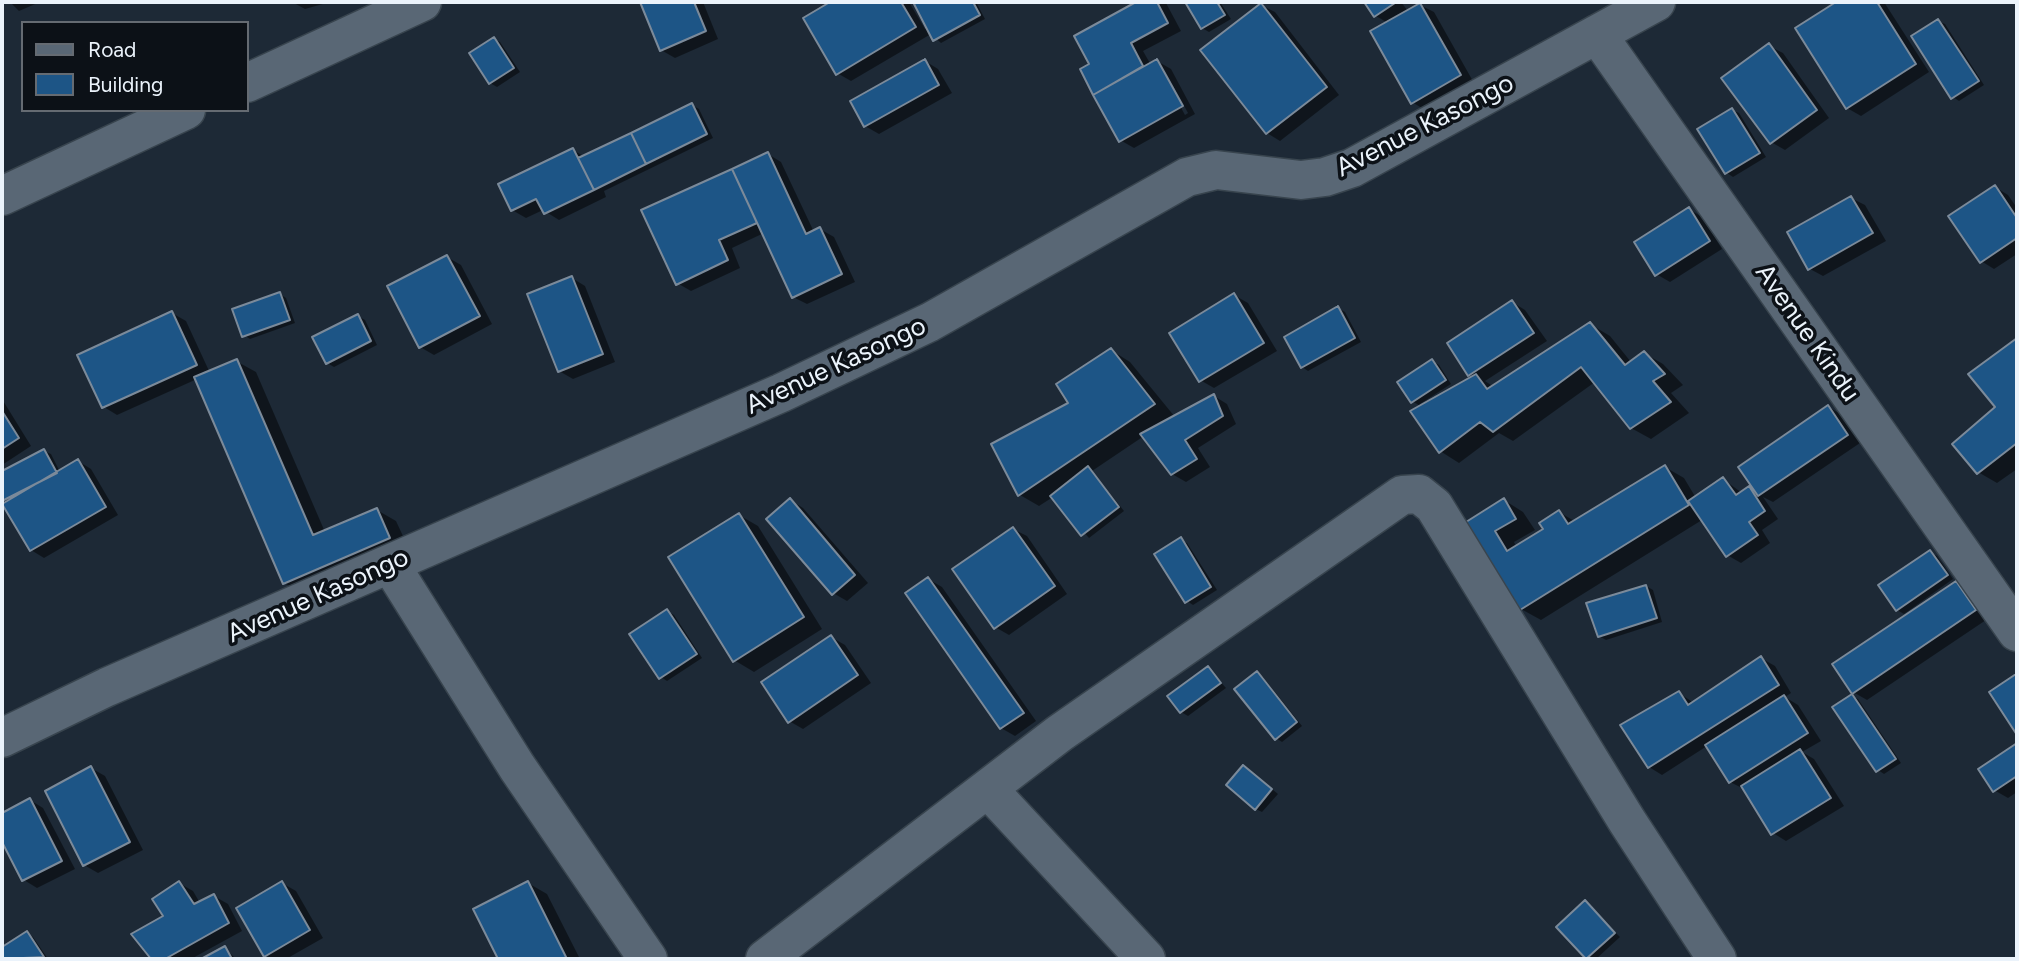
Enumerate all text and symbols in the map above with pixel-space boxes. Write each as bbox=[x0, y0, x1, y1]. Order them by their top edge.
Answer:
legend bbox=[21, 21, 248, 112]
text: Road bbox=[88, 37, 136, 62]
street label: Avenue Kasongo bbox=[1331, 68, 1519, 184]
text: Building bbox=[88, 72, 163, 97]
street label: Avenue Kindu bbox=[1748, 258, 1866, 408]
street label: Avenue Kasongo bbox=[741, 311, 931, 421]
street label: Avenue Kasongo bbox=[222, 542, 414, 650]

